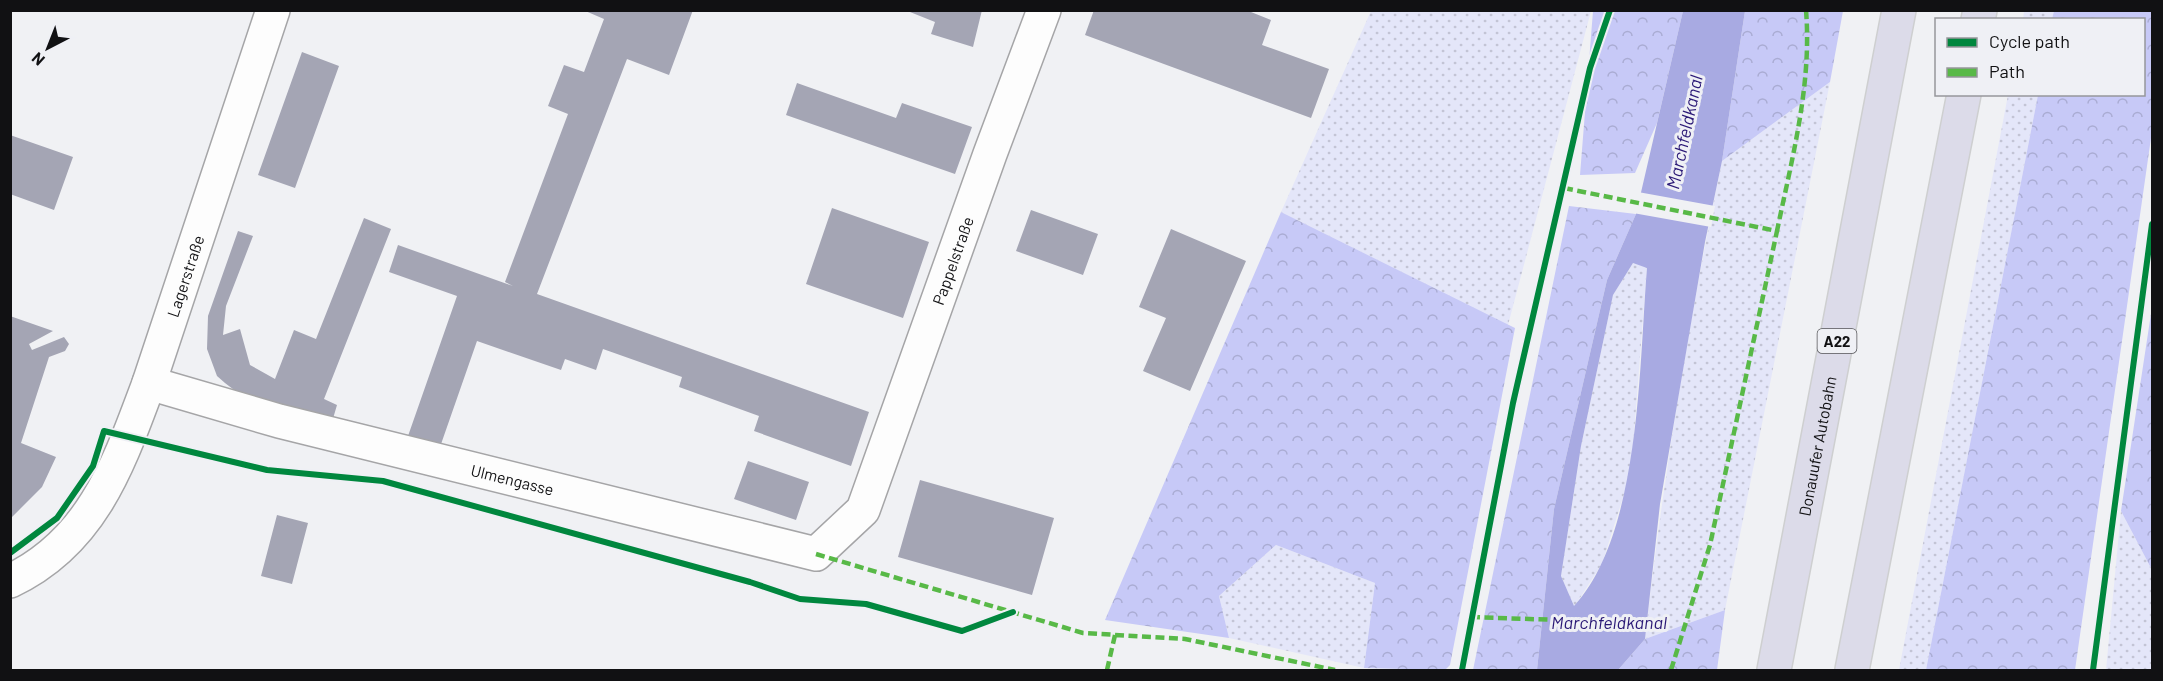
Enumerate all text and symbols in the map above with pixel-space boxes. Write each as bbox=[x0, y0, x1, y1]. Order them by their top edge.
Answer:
north arrow bbox=[18, 18, 78, 78]
legend bbox=[1935, 18, 2145, 96]
text: Cycle path bbox=[1989, 30, 2070, 52]
text: N bbox=[27, 49, 48, 70]
text: Path bbox=[1989, 60, 2025, 82]
water label: Marchfeldkanal bbox=[1661, 73, 1707, 191]
street label: Pappelstraße bbox=[928, 214, 976, 307]
street label: Lagerstraße bbox=[162, 233, 207, 319]
road number: A22 bbox=[1818, 329, 1856, 353]
street label: Donauufer Autobahn bbox=[1794, 374, 1839, 517]
street label: Ulmengasse bbox=[469, 459, 556, 498]
water label: Marchfeldkanal bbox=[1551, 611, 1667, 633]

